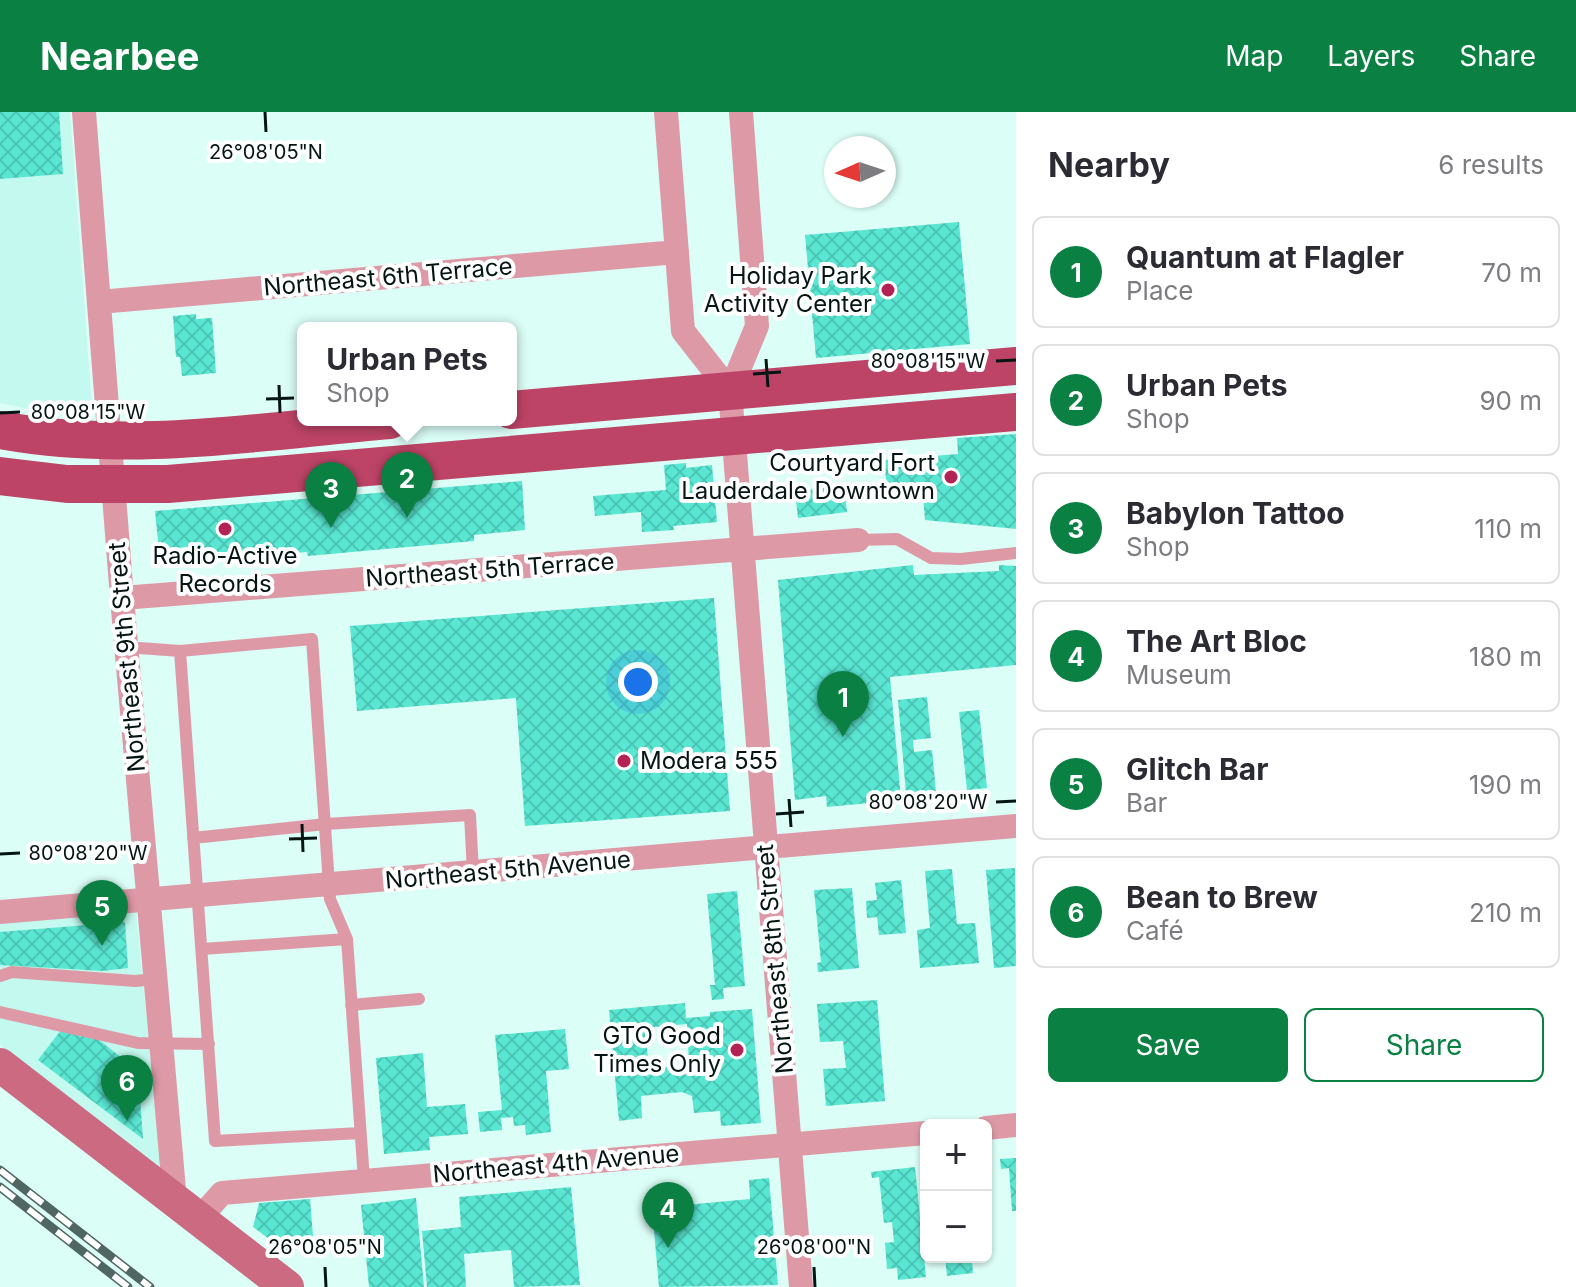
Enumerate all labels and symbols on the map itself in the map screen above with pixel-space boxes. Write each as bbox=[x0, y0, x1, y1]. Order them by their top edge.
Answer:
north arrow bbox=[824, 136, 896, 208]
text: 26°08'05"N bbox=[209, 140, 323, 164]
street label: Northeast 6th Terrace bbox=[262, 251, 514, 302]
place label: Holiday Park Activity Center bbox=[704, 261, 872, 318]
marker: Holiday Park Activity Center bbox=[879, 281, 897, 299]
text: 80°08'15"W bbox=[871, 349, 985, 373]
text: 80°08'15"W bbox=[31, 400, 145, 424]
place label: Courtyard Fort Lauderdale Downtown bbox=[681, 448, 935, 505]
pin: 2 bbox=[381, 452, 433, 518]
pin: 3 bbox=[305, 462, 357, 528]
marker: Courtyard Fort Lauderdale Downtown bbox=[942, 468, 960, 486]
marker: Radio-Active Records bbox=[216, 520, 234, 538]
street label: Northeast 9th Street bbox=[102, 541, 151, 773]
place label: Radio-Active Records bbox=[153, 541, 297, 598]
street label: Northeast 5th Terrace bbox=[364, 546, 615, 593]
your location bbox=[618, 662, 658, 702]
pin: 1 bbox=[817, 671, 869, 737]
place label: Modera 555 bbox=[640, 746, 778, 775]
marker: Modera 555 bbox=[615, 752, 633, 770]
text: 80°08'20"W bbox=[869, 790, 988, 814]
text: 80°08'20"W bbox=[29, 841, 148, 865]
street label: Northeast 8th Street bbox=[750, 843, 799, 1075]
street label: Northeast 5th Avenue bbox=[384, 844, 632, 895]
pin: 5 bbox=[76, 880, 128, 946]
place label: GTO Good Times Only bbox=[593, 1021, 721, 1078]
marker: GTO Good Times Only bbox=[728, 1041, 746, 1059]
pin: 6 bbox=[101, 1055, 153, 1121]
street label: Northeast 4th Avenue bbox=[431, 1138, 680, 1189]
pin: 4 bbox=[642, 1182, 694, 1248]
text: 26°08'05"N bbox=[268, 1235, 382, 1259]
text: 26°08'00"N bbox=[757, 1235, 871, 1259]

